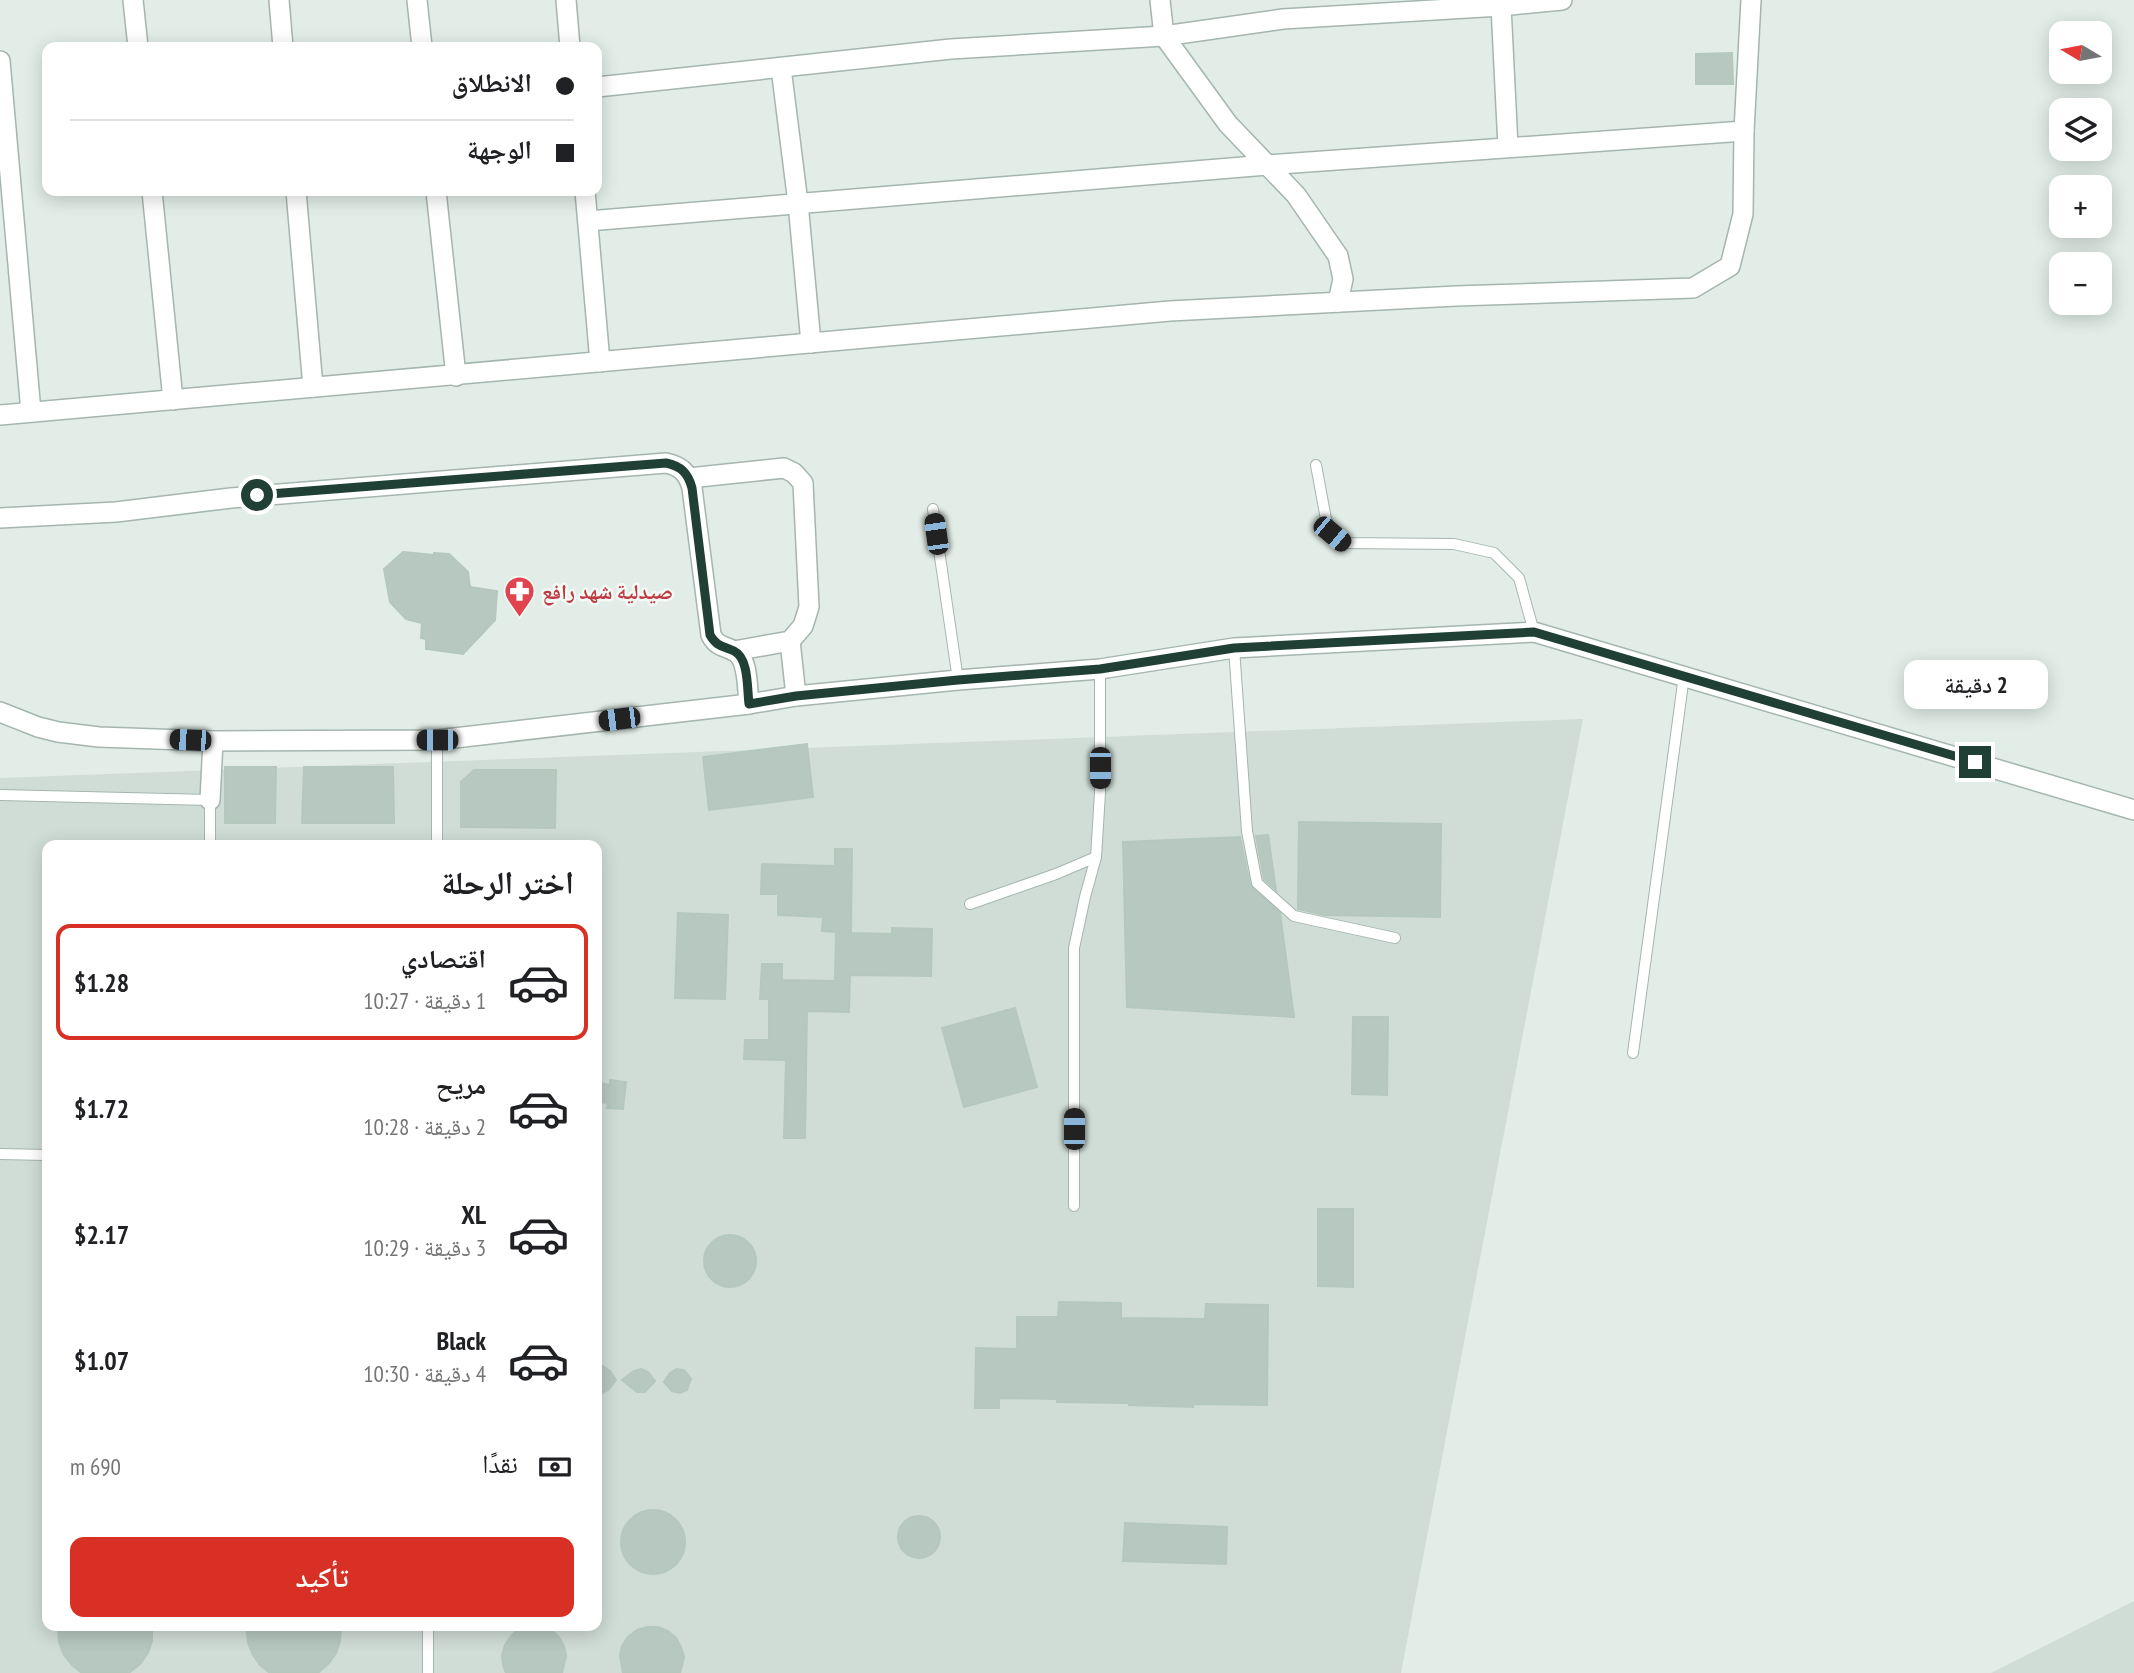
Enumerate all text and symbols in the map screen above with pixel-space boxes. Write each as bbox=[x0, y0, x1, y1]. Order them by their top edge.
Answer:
north arrow bbox=[2049, 21, 2112, 84]
map controls bbox=[2049, 21, 2112, 315]
text: الانطلاق bbox=[452, 66, 532, 99]
button: layers bbox=[2049, 98, 2112, 161]
text: الوجهة bbox=[467, 133, 532, 166]
button: + bbox=[2049, 175, 2112, 238]
button: − bbox=[2049, 252, 2112, 315]
route start bbox=[241, 479, 273, 511]
car bbox=[923, 512, 950, 556]
car bbox=[1310, 512, 1355, 556]
pharmacy icon: صيدلية شهد رافع bbox=[502, 575, 536, 619]
place label: صيدلية شهد رافع bbox=[542, 578, 673, 606]
callout: 2 دقيقة bbox=[1903, 660, 2047, 710]
text: 2 دقيقة bbox=[1944, 670, 2008, 699]
car bbox=[597, 706, 642, 732]
car bbox=[169, 729, 212, 751]
car bbox=[417, 730, 459, 751]
route end bbox=[1959, 746, 1991, 778]
car bbox=[1090, 747, 1111, 789]
text: اختر الرحلة bbox=[441, 861, 574, 903]
text: اقتصادي bbox=[401, 942, 486, 975]
icon: car bbox=[507, 951, 570, 1014]
text: $1.28 bbox=[74, 966, 129, 999]
text: 1 دقيقة · 10:27 bbox=[363, 986, 486, 1015]
text: مريح bbox=[436, 1068, 486, 1101]
icon: car bbox=[507, 1077, 570, 1140]
text: $1.72 bbox=[74, 1092, 129, 1125]
car bbox=[1064, 1108, 1085, 1150]
text: 2 دقيقة · 10:28 bbox=[363, 1112, 486, 1141]
text: XL bbox=[461, 1198, 486, 1231]
icon: car bbox=[507, 1203, 570, 1266]
text: $2.17 bbox=[74, 1218, 129, 1251]
text: 3 دقيقة · 10:29 bbox=[363, 1233, 486, 1262]
text: Black bbox=[436, 1324, 486, 1357]
icon: car bbox=[507, 1329, 570, 1392]
text: $1.07 bbox=[74, 1344, 129, 1377]
text: 4 دقيقة · 10:30 bbox=[363, 1359, 486, 1388]
text: نقدًا bbox=[482, 1447, 518, 1480]
icon: cash bbox=[536, 1448, 574, 1486]
text: 690 m bbox=[70, 1452, 121, 1481]
button: تأكيد bbox=[70, 1537, 574, 1617]

